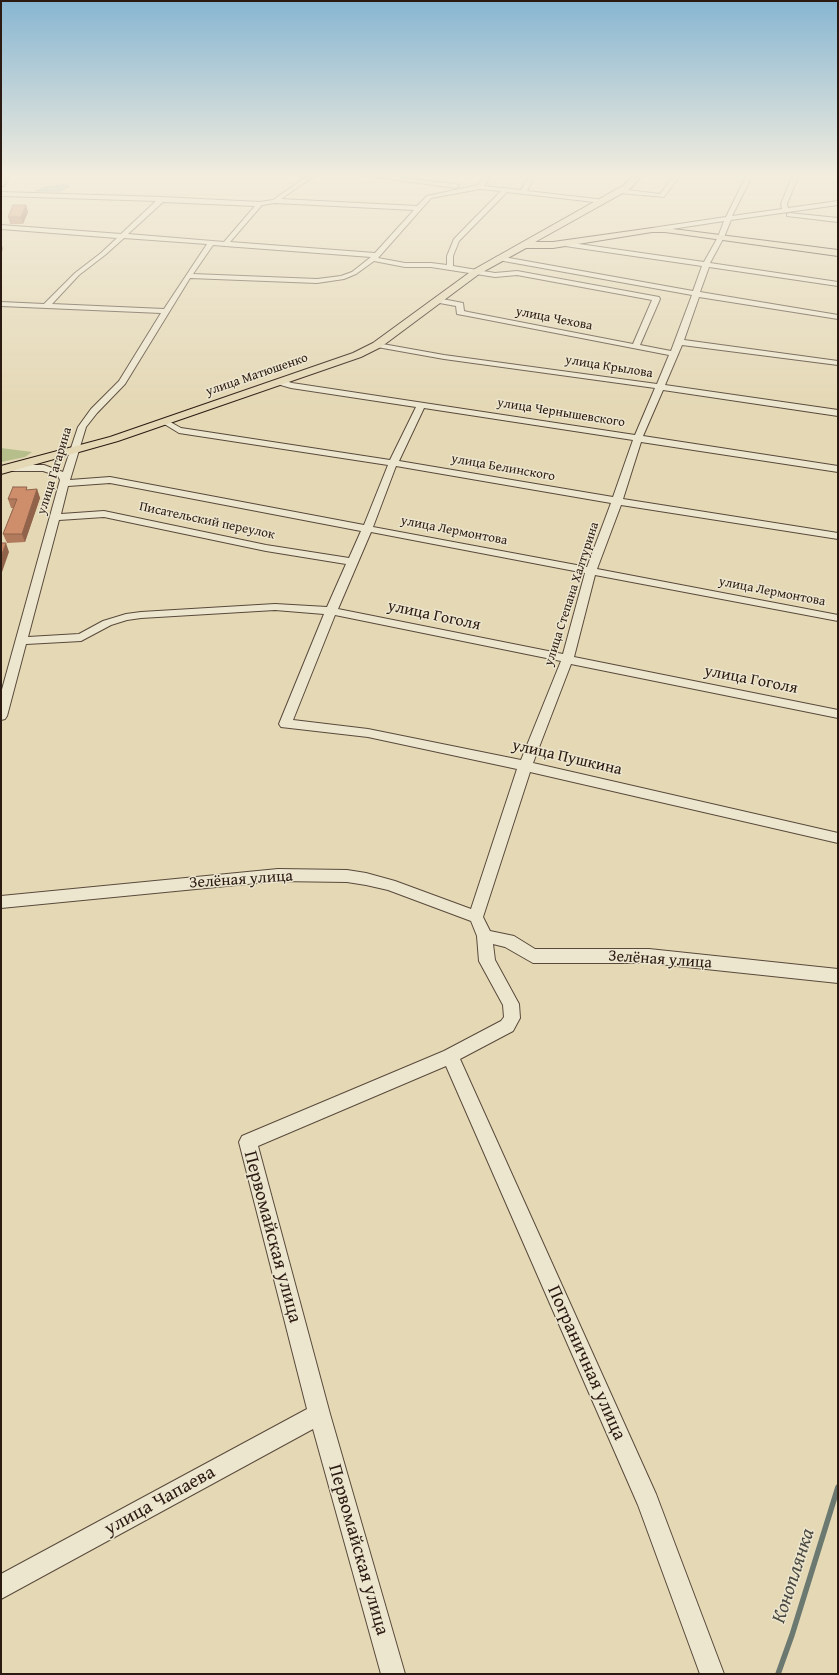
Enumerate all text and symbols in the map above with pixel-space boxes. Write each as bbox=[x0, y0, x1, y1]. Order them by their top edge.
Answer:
street label: улица Чехова bbox=[514, 304, 594, 334]
street label: улица Матюшенко bbox=[204, 350, 310, 400]
street label: улица Крылова bbox=[564, 352, 654, 382]
street label: улица Чернышевского bbox=[496, 395, 626, 431]
street label: улица Гагарина bbox=[34, 425, 76, 517]
street label: улица Белинского bbox=[450, 451, 556, 485]
street label: Писательский переулок bbox=[138, 499, 276, 543]
street label: улица Лермонтова bbox=[399, 513, 509, 549]
street label: улица Степана Халтурина bbox=[541, 520, 603, 668]
street label: улица Лермонтова bbox=[717, 574, 827, 610]
street label: улица Гоголя bbox=[386, 597, 482, 635]
street label: улица Гоголя bbox=[703, 662, 799, 698]
street label: улица Пушкина bbox=[510, 736, 624, 780]
street label: Зелёная улица bbox=[189, 867, 293, 893]
street label: Зелёная улица bbox=[608, 947, 712, 973]
street label: Первомайская улица bbox=[238, 1149, 306, 1325]
street label: Пограничная улица bbox=[542, 1282, 630, 1444]
street label: улица Чапаева bbox=[101, 1461, 219, 1541]
street label: Первомайская улица bbox=[323, 1462, 393, 1638]
water label: Коноплянка bbox=[767, 1526, 821, 1626]

